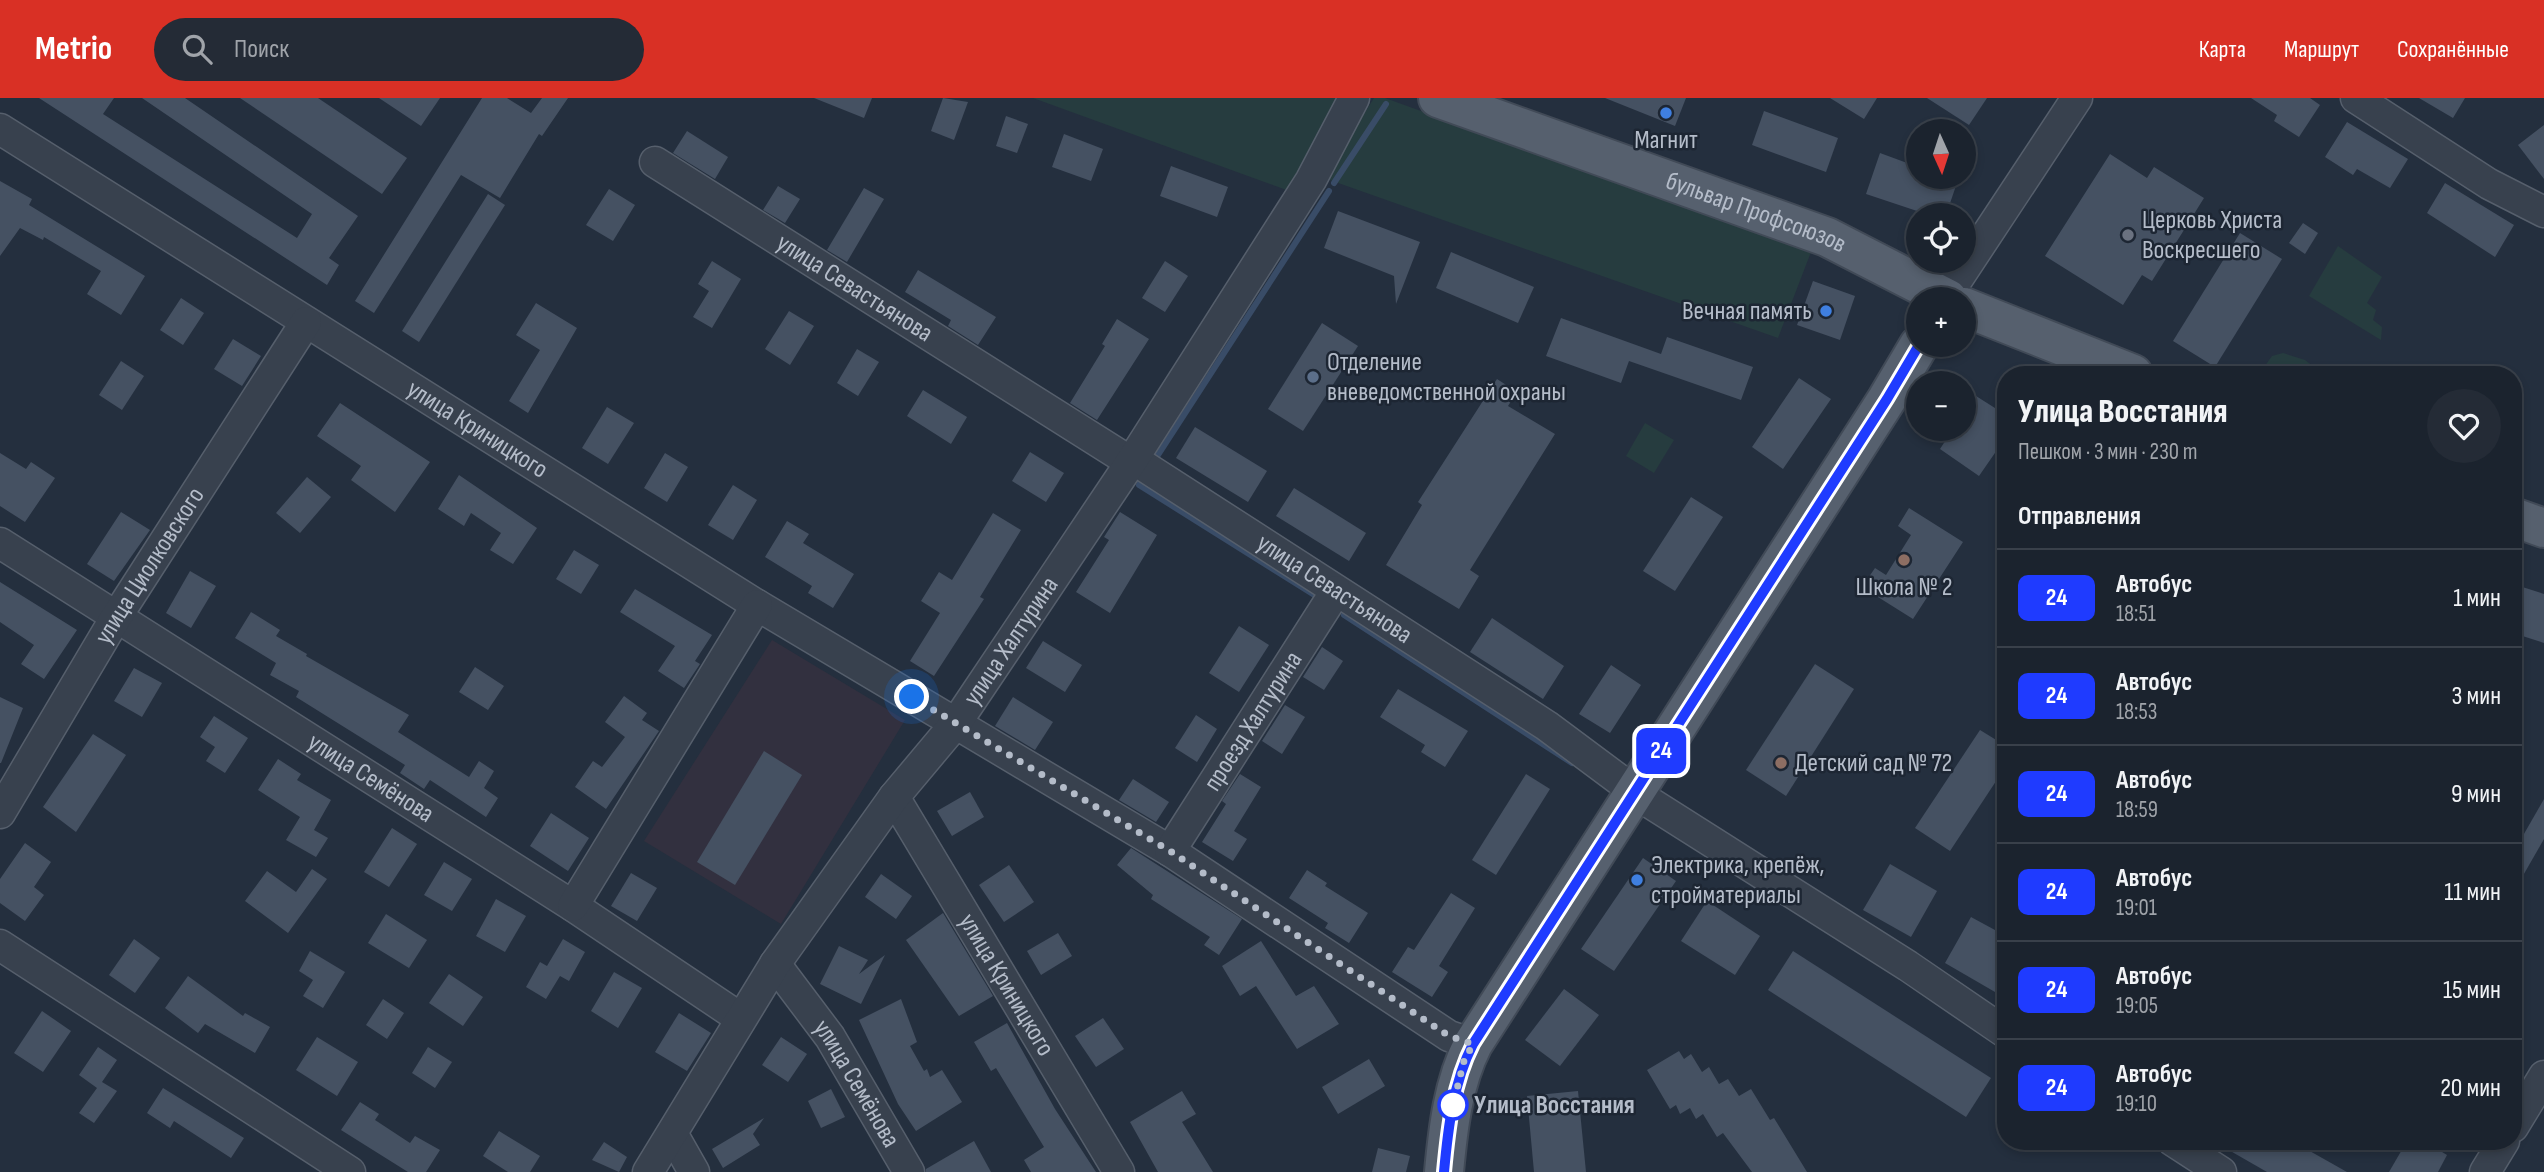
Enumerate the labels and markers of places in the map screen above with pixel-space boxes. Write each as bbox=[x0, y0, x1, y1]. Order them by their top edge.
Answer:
marker: Магнит bbox=[1658, 105, 1674, 121]
place label: Магнит bbox=[1634, 125, 1698, 156]
place label: Церковь Христа Воскресшего bbox=[2142, 205, 2282, 266]
marker: Церковь Христа Воскресшего bbox=[2120, 227, 2136, 243]
place label: Вечная память bbox=[1682, 296, 1812, 327]
marker: Вечная память bbox=[1818, 303, 1834, 319]
place label: Отделение вневедомственной охраны bbox=[1327, 347, 1566, 408]
marker: Отделение вневедомственной охраны bbox=[1305, 369, 1321, 385]
marker: Школа № 2 bbox=[1896, 552, 1912, 568]
place label: Школа № 2 bbox=[1855, 572, 1953, 603]
place label: Детский сад № 72 bbox=[1795, 748, 1952, 779]
marker: Детский сад № 72 bbox=[1773, 755, 1789, 771]
place label: Электрика, крепёж, стройматериалы bbox=[1651, 850, 1824, 911]
marker: Электрика, крепёж, стройматериалы bbox=[1629, 872, 1645, 888]
marker: Улица Восстания bbox=[1438, 1090, 1468, 1120]
place label: Улица Восстания bbox=[1474, 1090, 1635, 1121]

